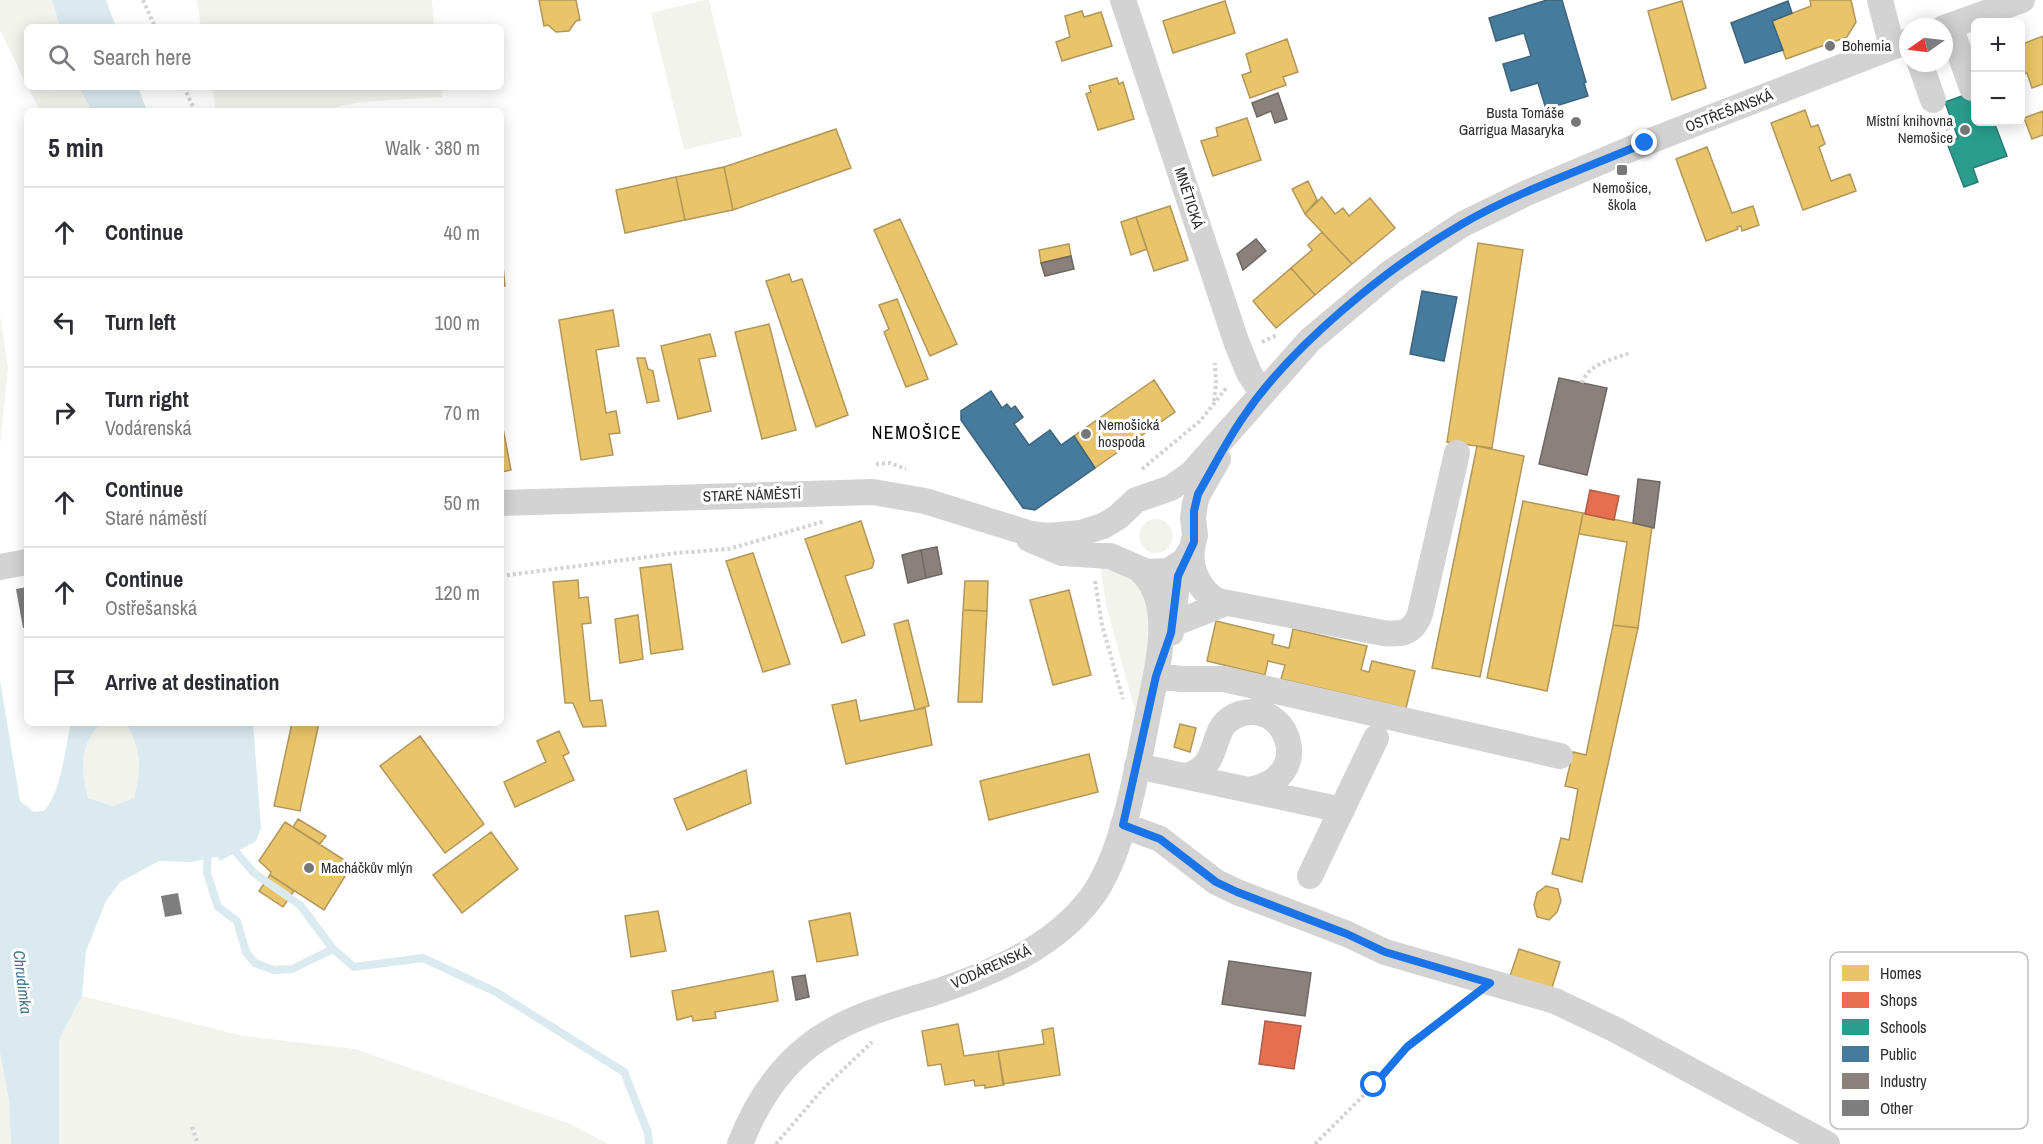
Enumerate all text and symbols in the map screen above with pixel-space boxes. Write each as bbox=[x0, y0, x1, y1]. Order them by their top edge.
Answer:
north arrow bbox=[1899, 18, 1953, 72]
map controls bbox=[1971, 18, 2025, 126]
button: + bbox=[1971, 18, 2025, 72]
search box bbox=[24, 24, 504, 90]
place label: Bohemia bbox=[1842, 35, 1891, 56]
marker: Bohemia bbox=[1823, 39, 1837, 53]
icon: search bbox=[45, 41, 78, 74]
text: Search here bbox=[93, 42, 191, 72]
button: − bbox=[1971, 72, 2025, 126]
street label: OSTŘEŠANSKÁ bbox=[1682, 84, 1776, 137]
place label: Busta Tomáše Garrigua Masaryka bbox=[1459, 102, 1564, 140]
place label: Místní knihovna Nemošice bbox=[1866, 110, 1953, 148]
marker: Busta Tomáše Garrigua Masaryka bbox=[1569, 115, 1583, 129]
marker: Místní knihovna Nemošice bbox=[1958, 123, 1972, 137]
route end bbox=[1631, 129, 1657, 155]
text: 5 min bbox=[48, 130, 104, 165]
text: Walk · 380 m bbox=[385, 134, 480, 161]
marker: Nemošice, škola bbox=[1615, 163, 1629, 177]
street label: MNĚTICKÁ bbox=[1170, 164, 1210, 232]
place label: Nemošice, škola bbox=[1593, 177, 1651, 215]
icon: ahead bbox=[48, 216, 81, 249]
text: Continue bbox=[105, 217, 183, 247]
text: 40 m bbox=[444, 219, 480, 246]
icon: left bbox=[48, 306, 81, 339]
text: Turn left bbox=[105, 307, 176, 337]
text: 100 m bbox=[434, 309, 480, 336]
text: Turn right bbox=[105, 384, 189, 414]
icon: right bbox=[48, 396, 81, 429]
text: 70 m bbox=[444, 399, 480, 426]
text: Vodárenská bbox=[105, 414, 192, 441]
place label: Nemošická hospoda bbox=[1098, 414, 1160, 452]
district label: NEMOŠICE bbox=[872, 420, 962, 445]
marker: Nemošická hospoda bbox=[1079, 427, 1093, 441]
text: Continue bbox=[105, 474, 183, 504]
street label: STARÉ NÁMĚSTÍ bbox=[703, 482, 802, 507]
icon: ahead bbox=[48, 486, 81, 519]
text: 50 m bbox=[444, 489, 480, 516]
text: Staré náměstí bbox=[105, 504, 207, 531]
text: Continue bbox=[105, 564, 183, 594]
icon: ahead bbox=[48, 576, 81, 609]
text: 120 m bbox=[434, 579, 480, 606]
text: Ostřešanská bbox=[105, 594, 197, 621]
icon: arrive bbox=[48, 666, 81, 699]
text: Arrive at destination bbox=[105, 667, 279, 697]
place label: Macháčkův mlýn bbox=[321, 857, 413, 878]
marker: Macháčkův mlýn bbox=[302, 861, 316, 875]
street label: VODÁRENSKÁ bbox=[947, 939, 1035, 994]
water label: Chrudimka bbox=[8, 949, 38, 1015]
legend bbox=[1830, 952, 2028, 1129]
text: Homes bbox=[1880, 962, 1922, 984]
text: Shops bbox=[1880, 989, 1917, 1011]
text: Schools bbox=[1880, 1016, 1927, 1038]
text: Public bbox=[1880, 1043, 1917, 1065]
text: Industry bbox=[1880, 1070, 1927, 1092]
route start bbox=[1360, 1071, 1386, 1097]
text: Other bbox=[1880, 1097, 1913, 1119]

